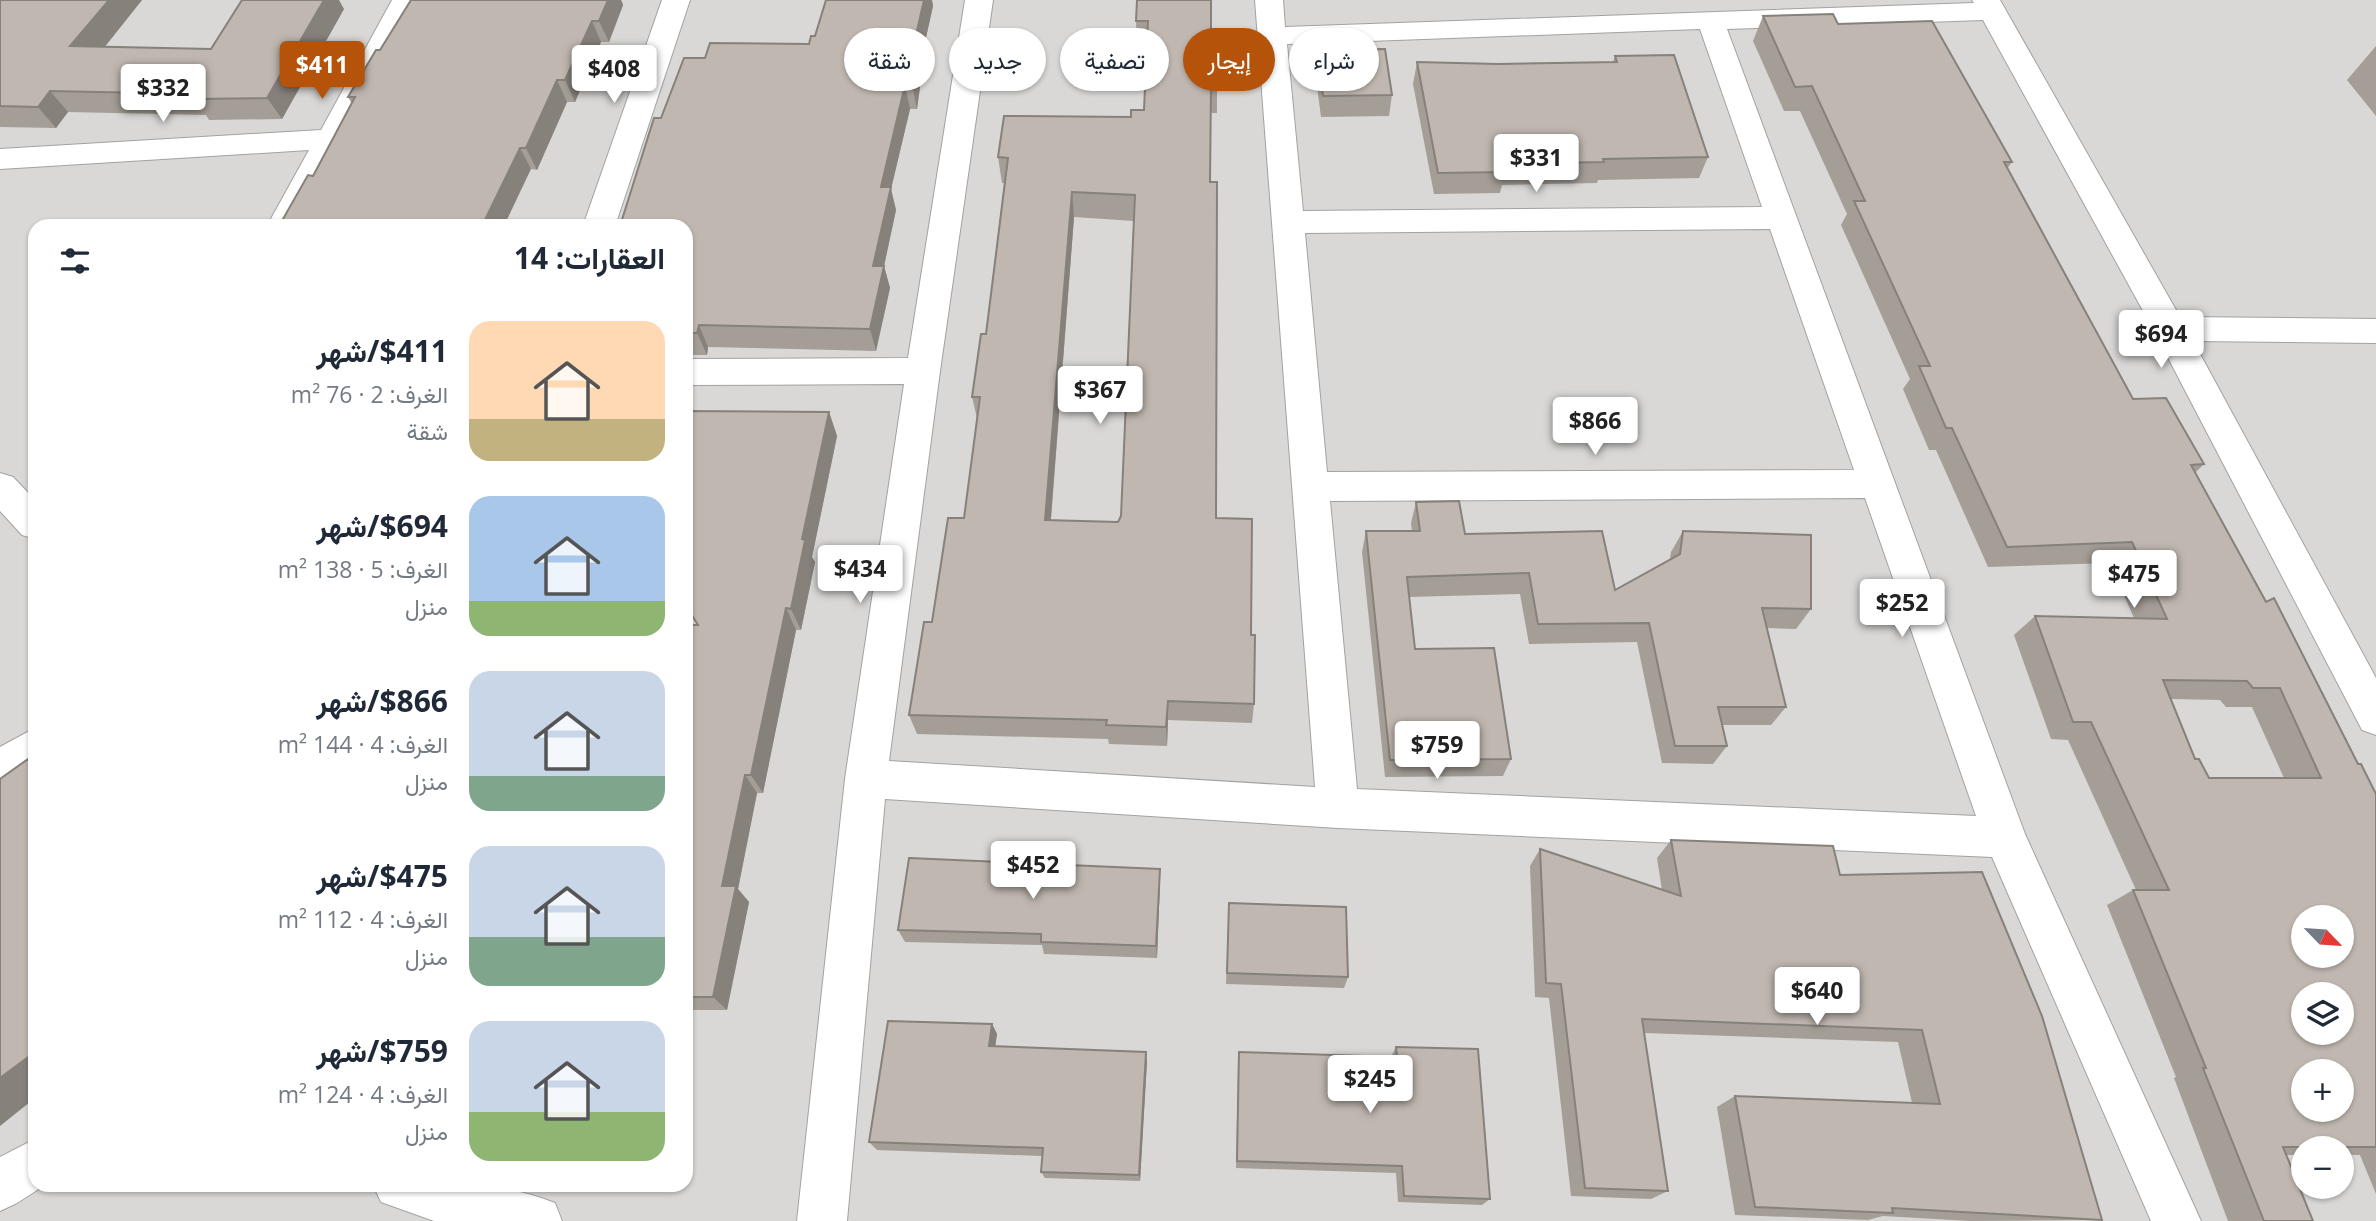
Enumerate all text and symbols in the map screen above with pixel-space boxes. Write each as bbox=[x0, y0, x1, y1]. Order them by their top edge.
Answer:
chip: شقة bbox=[844, 28, 935, 91]
chip: جديد bbox=[949, 28, 1046, 91]
chip: تصفية bbox=[1060, 28, 1169, 91]
chip: إيجار bbox=[1183, 28, 1275, 91]
chip: شراء bbox=[1289, 28, 1379, 91]
pin: $411 bbox=[281, 42, 363, 101]
pin: $408 bbox=[573, 46, 655, 105]
text: $411 bbox=[296, 48, 348, 80]
text: $408 bbox=[588, 52, 640, 84]
pin: $332 bbox=[122, 64, 204, 124]
text: $332 bbox=[137, 71, 189, 103]
pin: $331 bbox=[1495, 134, 1577, 194]
text: $331 bbox=[1510, 141, 1562, 173]
text: العقارات: 14 bbox=[514, 237, 665, 278]
icon: filters bbox=[56, 242, 94, 280]
pin: $694 bbox=[2120, 310, 2202, 370]
text: $694 bbox=[2135, 317, 2187, 349]
text: $411/شهر bbox=[316, 330, 448, 371]
icon: home bbox=[525, 349, 609, 433]
pin: $367 bbox=[1059, 366, 1141, 426]
text: $367 bbox=[1074, 373, 1126, 405]
text: الغرف: 2 · 76 m² bbox=[291, 378, 448, 410]
pin: $866 bbox=[1554, 398, 1636, 457]
text: $866 bbox=[1569, 404, 1621, 436]
text: شقة bbox=[406, 415, 448, 447]
text: $694/شهر bbox=[316, 505, 448, 546]
icon: home bbox=[525, 524, 609, 608]
pin: $434 bbox=[819, 546, 901, 605]
pin: $475 bbox=[2093, 550, 2175, 610]
text: $434 bbox=[834, 552, 886, 584]
text: الغرف: 5 · 138 m² bbox=[278, 553, 448, 585]
text: $475 bbox=[2108, 557, 2160, 589]
pin: $252 bbox=[1861, 580, 1943, 639]
text: $252 bbox=[1876, 586, 1928, 618]
text: منزل bbox=[405, 590, 448, 622]
text: $866/شهر bbox=[316, 680, 448, 721]
icon: home bbox=[525, 699, 609, 783]
pin: $759 bbox=[1396, 722, 1478, 781]
text: الغرف: 4 · 144 m² bbox=[278, 728, 448, 760]
text: $759 bbox=[1411, 728, 1463, 760]
text: منزل bbox=[405, 765, 448, 797]
pin: $452 bbox=[992, 842, 1074, 901]
text: $452 bbox=[1007, 848, 1059, 880]
text: $475/شهر bbox=[316, 855, 448, 896]
icon: home bbox=[525, 874, 609, 958]
text: الغرف: 4 · 112 m² bbox=[278, 903, 448, 935]
north arrow bbox=[2291, 905, 2354, 968]
map controls bbox=[2291, 905, 2354, 1199]
text: منزل bbox=[405, 940, 448, 972]
pin: $640 bbox=[1776, 968, 1858, 1027]
text: $640 bbox=[1791, 974, 1843, 1006]
button: layers bbox=[2291, 982, 2354, 1045]
text: $759/شهر bbox=[316, 1030, 448, 1071]
icon: home bbox=[525, 1049, 609, 1133]
pin: $245 bbox=[1329, 1056, 1411, 1115]
button: + bbox=[2291, 1059, 2354, 1122]
text: $245 bbox=[1344, 1062, 1396, 1094]
text: الغرف: 4 · 124 m² bbox=[278, 1078, 448, 1110]
text: منزل bbox=[405, 1115, 448, 1147]
button: − bbox=[2291, 1136, 2354, 1199]

